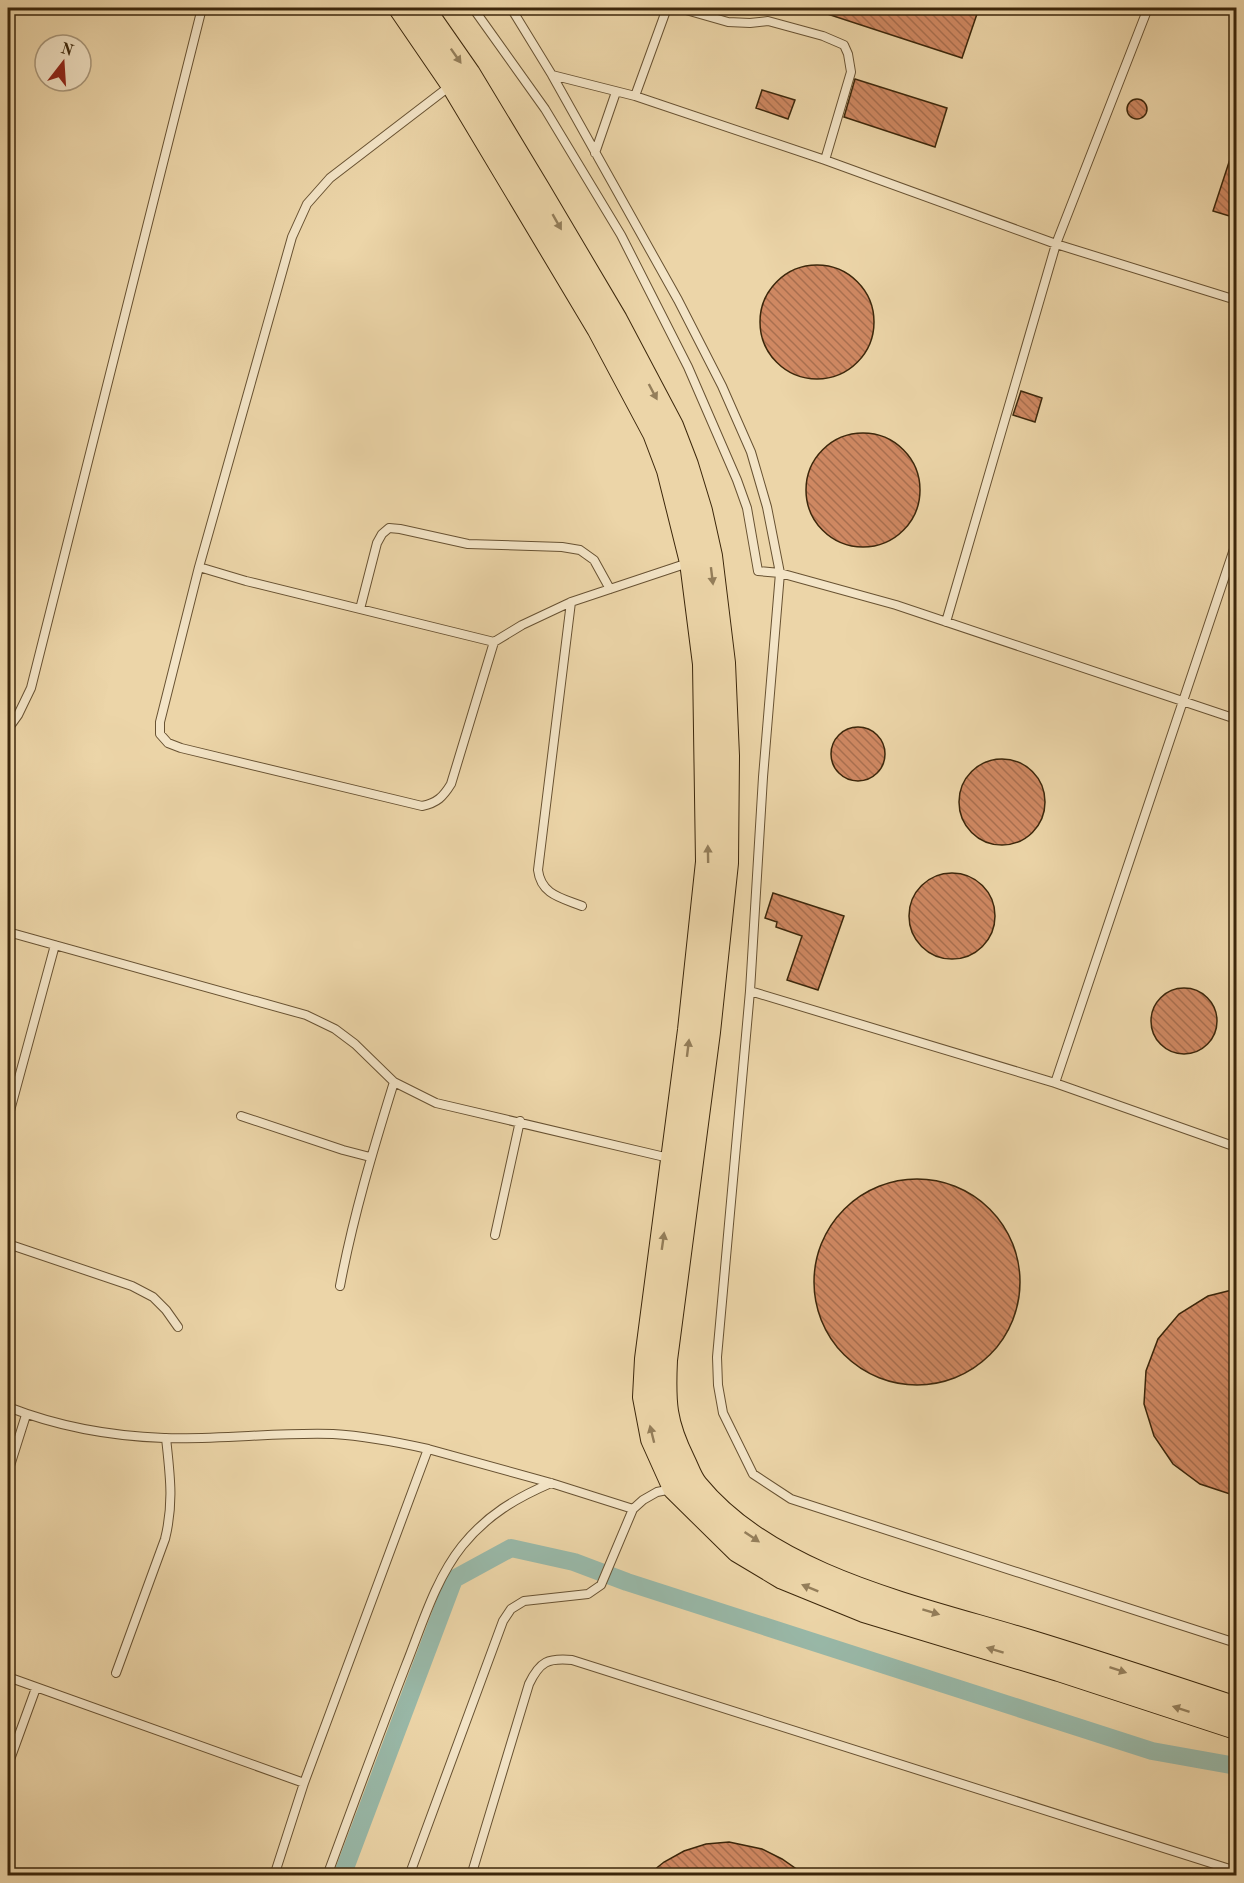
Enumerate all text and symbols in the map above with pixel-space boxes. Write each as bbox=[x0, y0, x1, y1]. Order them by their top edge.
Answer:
north arrow bbox=[33, 33, 93, 93]
text: N bbox=[59, 41, 76, 60]
one-way arrow bbox=[450, 47, 462, 63]
one-way arrow bbox=[552, 214, 563, 230]
one-way arrow bbox=[648, 384, 658, 401]
one-way arrow bbox=[707, 567, 717, 586]
one-way arrow bbox=[703, 844, 713, 863]
one-way arrow bbox=[683, 1038, 693, 1057]
one-way arrow bbox=[658, 1231, 667, 1250]
one-way arrow bbox=[647, 1425, 657, 1443]
one-way arrow bbox=[744, 1531, 760, 1543]
one-way arrow bbox=[801, 1583, 819, 1593]
one-way arrow bbox=[923, 1608, 941, 1617]
one-way arrow bbox=[986, 1645, 1004, 1654]
one-way arrow bbox=[1109, 1666, 1127, 1675]
one-way arrow bbox=[1172, 1704, 1190, 1713]

